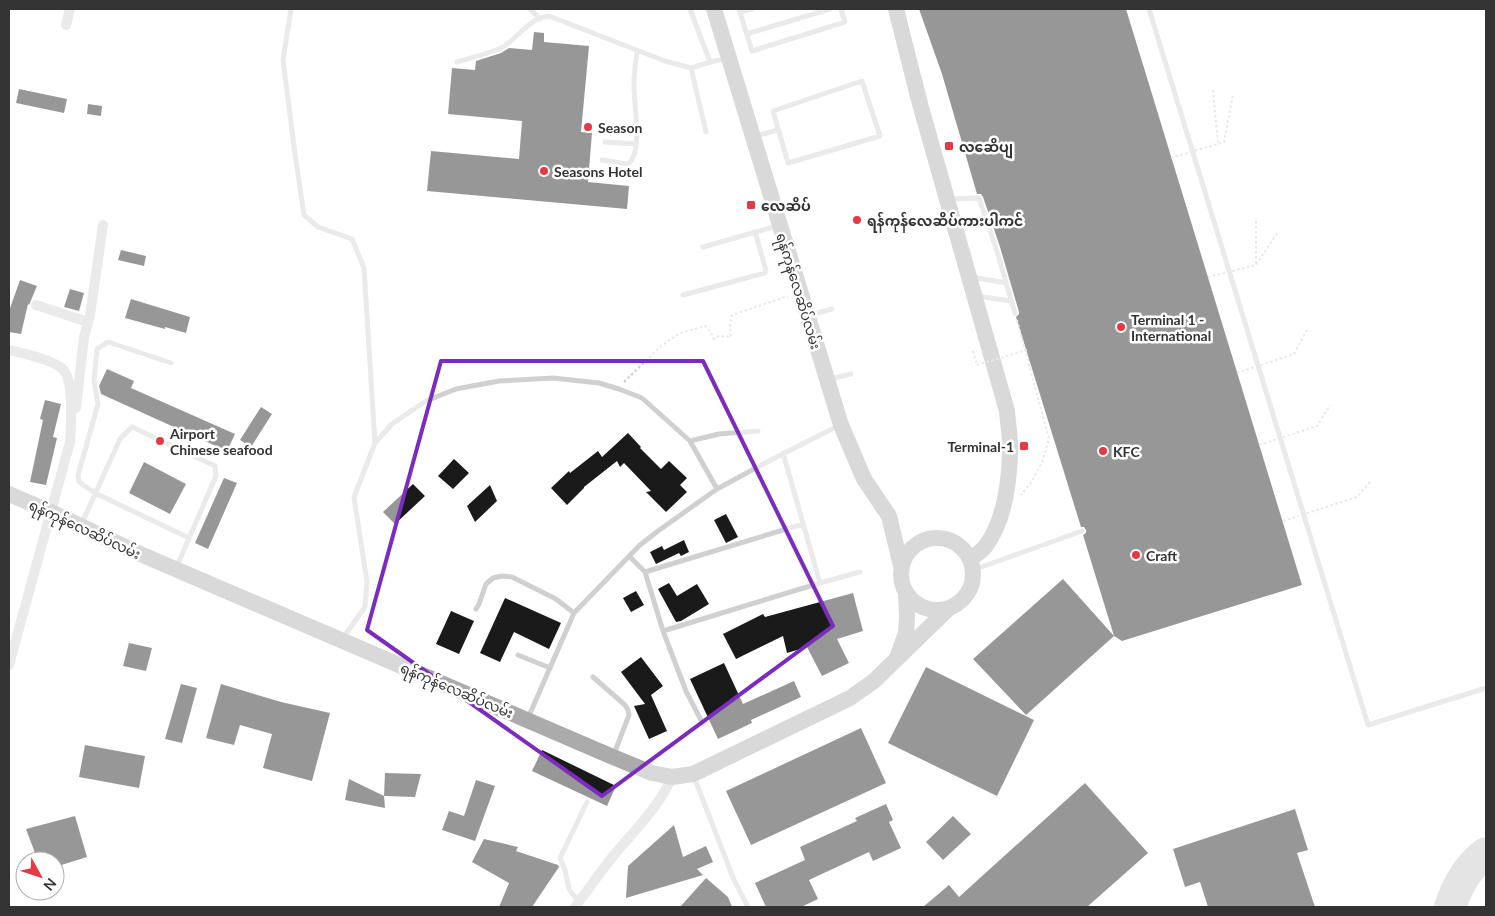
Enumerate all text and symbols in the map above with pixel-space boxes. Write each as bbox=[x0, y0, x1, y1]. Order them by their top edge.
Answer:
place label: Season bbox=[598, 119, 642, 136]
marker: Season bbox=[582, 121, 594, 133]
place label: လဆေိပျ bbox=[959, 137, 1013, 159]
marker: လဆေိပျ bbox=[943, 140, 955, 152]
place label: Seasons Hotel bbox=[554, 163, 642, 180]
marker: Seasons Hotel bbox=[538, 165, 550, 177]
place label: လေဆိပ် bbox=[761, 196, 811, 214]
marker: လေဆိပ် bbox=[745, 199, 757, 211]
place label: ရန်ကုန်လေဆိပ်ကားပါကင် bbox=[867, 211, 1023, 233]
marker: ရန်ကုန်လေဆိပ်ကားပါကင် bbox=[851, 214, 863, 226]
street label: ရန်ကုန်လေဆိပ်လမ်း bbox=[769, 230, 826, 353]
place label: Terminal 1 - International bbox=[1131, 311, 1211, 344]
marker: Terminal 1 - International bbox=[1115, 321, 1127, 333]
place label: Airport Chinese seafood bbox=[169, 425, 273, 458]
marker: Airport Chinese seafood bbox=[154, 435, 166, 447]
place label: Terminal-1 bbox=[947, 438, 1014, 455]
marker: Terminal-1 bbox=[1018, 440, 1030, 452]
place label: KFC bbox=[1113, 443, 1140, 460]
marker: KFC bbox=[1097, 445, 1109, 457]
street label: ရန်ကုန်လေဆိပ်လမ်း bbox=[25, 495, 144, 566]
place label: Craft bbox=[1146, 547, 1177, 564]
marker: Craft bbox=[1130, 549, 1142, 561]
street label: ရန်ကုန်လေဆိပ်လမ်း bbox=[396, 658, 516, 725]
north arrow bbox=[15, 851, 65, 901]
text: N bbox=[40, 875, 60, 894]

